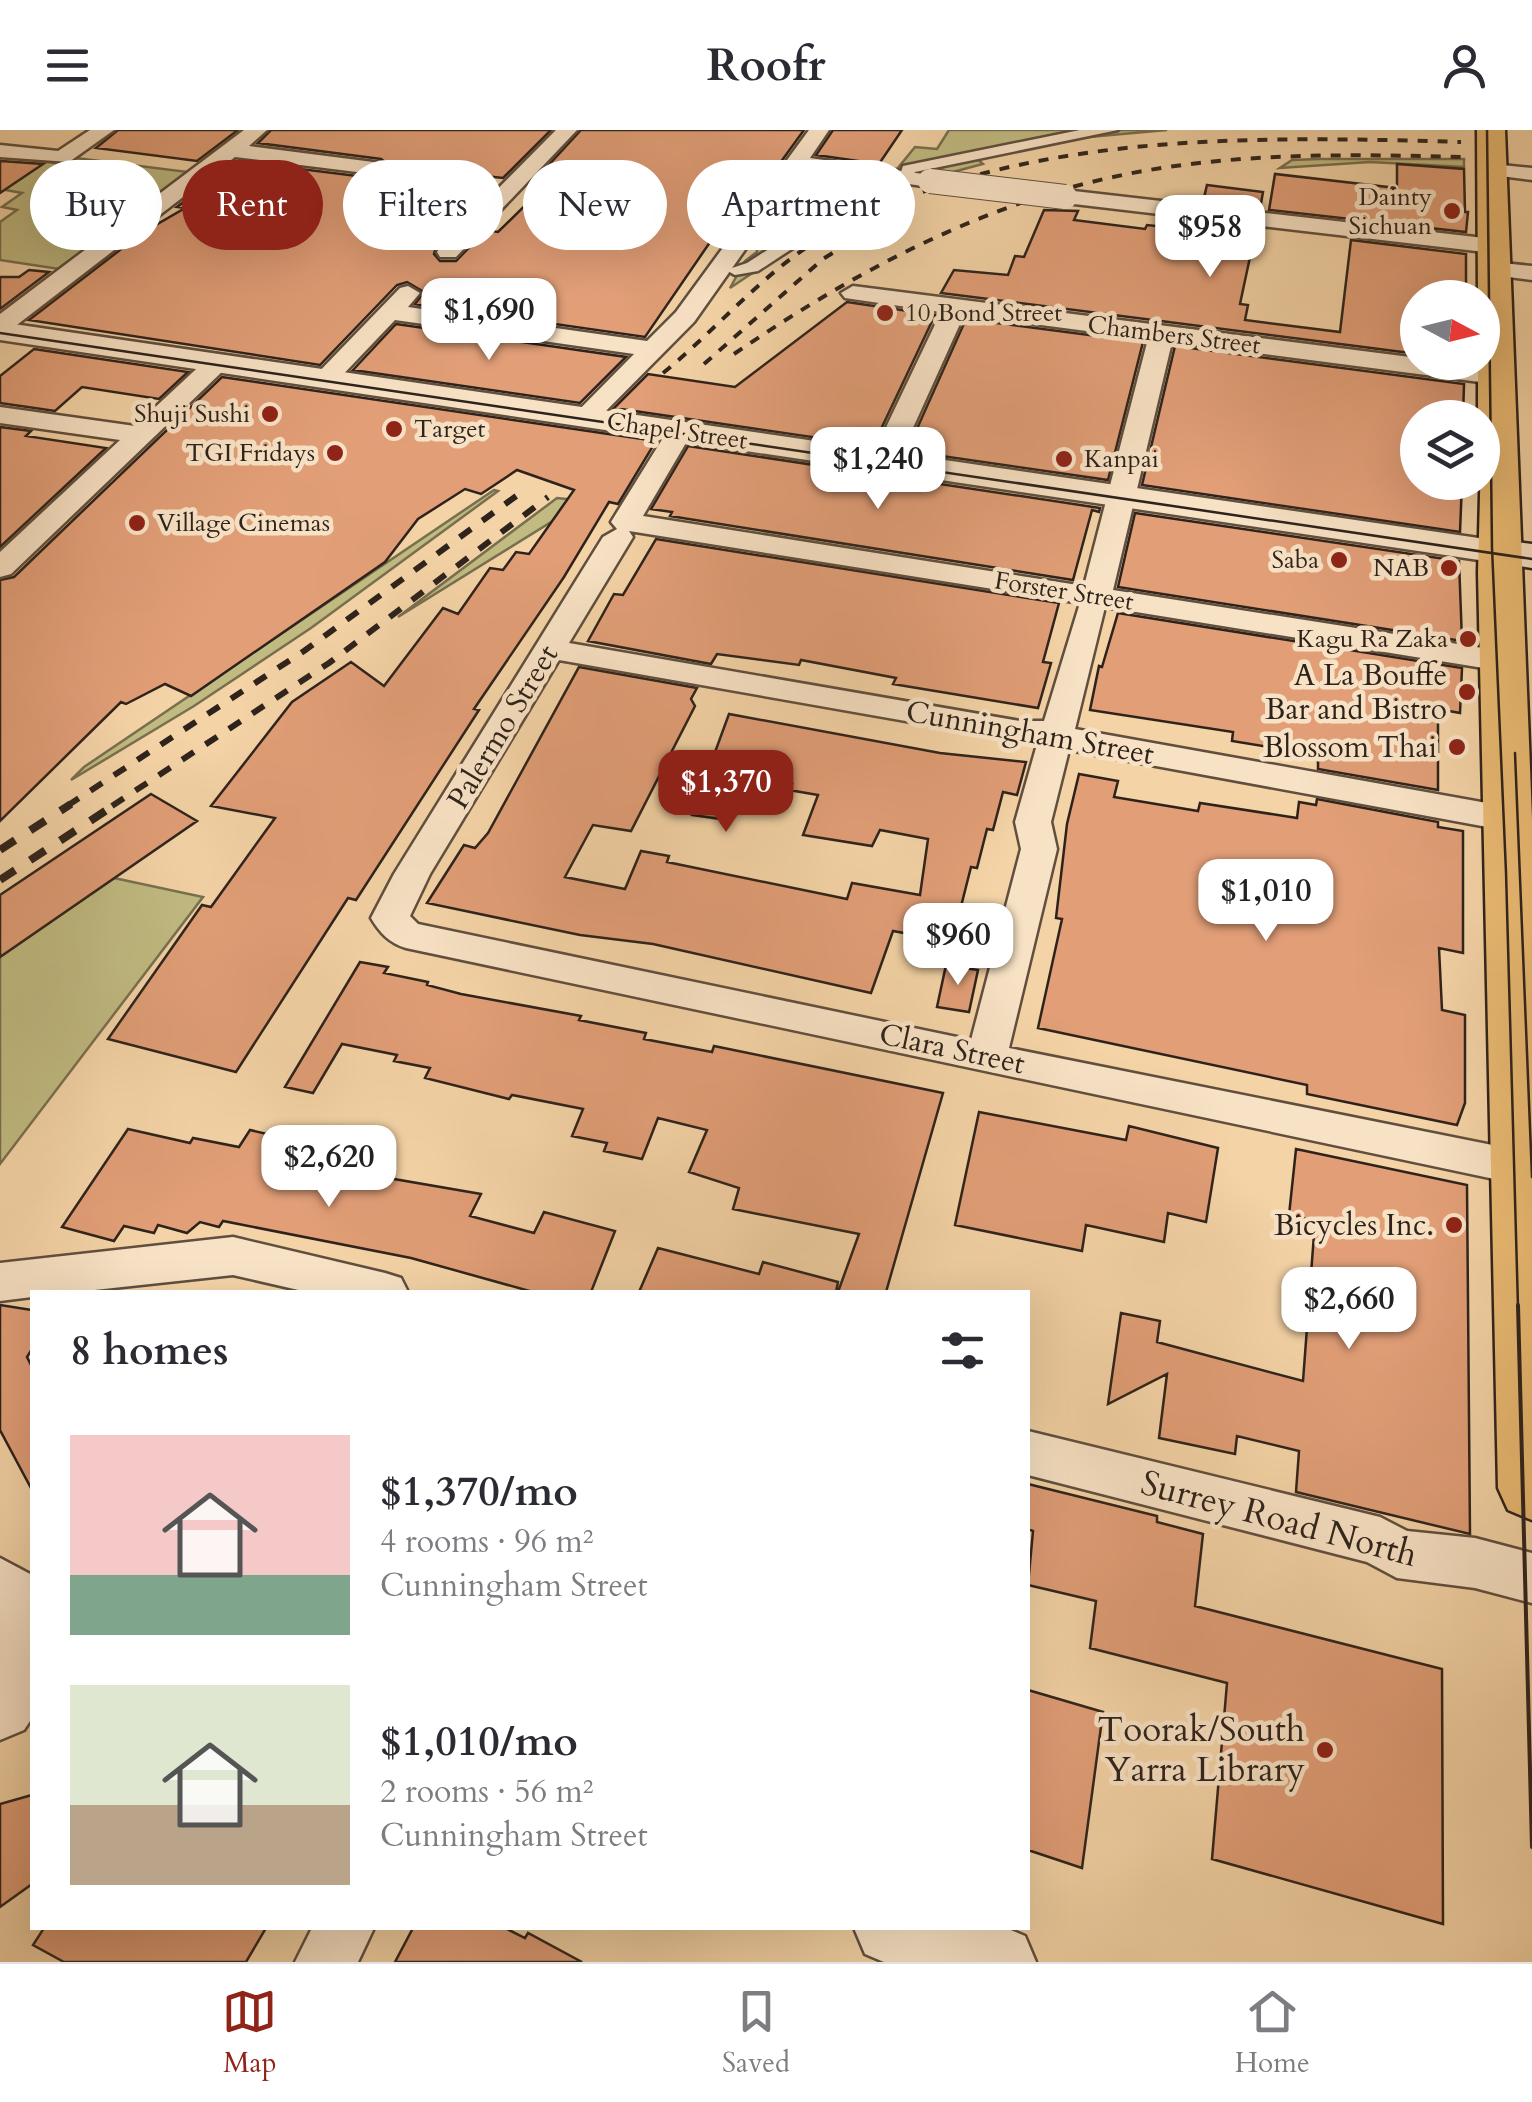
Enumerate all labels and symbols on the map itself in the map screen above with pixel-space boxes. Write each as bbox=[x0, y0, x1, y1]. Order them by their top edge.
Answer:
place label: Dainty Sichuan bbox=[1349, 180, 1432, 243]
pin: $958 bbox=[1151, 195, 1269, 280]
marker: Dainty Sichuan bbox=[1441, 200, 1463, 222]
pin: $1,690 bbox=[408, 278, 570, 363]
north arrow bbox=[1400, 280, 1500, 380]
place label: 10 Bond Street bbox=[905, 296, 1062, 330]
marker: 10 Bond Street bbox=[874, 302, 896, 324]
street label: Chambers Street bbox=[1086, 308, 1262, 362]
place label: Shuji Sushi bbox=[134, 397, 250, 431]
marker: Shuji Sushi bbox=[259, 403, 281, 425]
street label: Chapel Street bbox=[605, 404, 750, 458]
place label: Target bbox=[414, 412, 486, 446]
marker: Target bbox=[383, 418, 405, 440]
pin: $1,240 bbox=[797, 427, 959, 512]
place label: TGI Fridays bbox=[186, 436, 315, 470]
marker: TGI Fridays bbox=[324, 442, 346, 464]
place label: Kanpai bbox=[1084, 442, 1159, 476]
marker: Kanpai bbox=[1053, 448, 1075, 470]
place label: Village Cinemas bbox=[157, 506, 330, 540]
marker: Village Cinemas bbox=[126, 512, 148, 534]
place label: Saba bbox=[1271, 543, 1319, 577]
marker: Saba bbox=[1328, 549, 1350, 571]
place label: NAB bbox=[1373, 551, 1429, 585]
marker: NAB bbox=[1438, 557, 1460, 579]
street label: Forster Street bbox=[992, 563, 1136, 619]
place label: Kagu Ra Zaka bbox=[1296, 622, 1448, 656]
marker: Kagu Ra Zaka bbox=[1457, 628, 1479, 650]
street label: Palermo Street bbox=[438, 637, 568, 817]
place label: A La Bouffe Bar and Bistro bbox=[1265, 655, 1447, 730]
marker: A La Bouffe Bar and Bistro bbox=[1456, 681, 1478, 703]
street label: Cunningham Street bbox=[903, 691, 1158, 775]
place label: Blossom Thai bbox=[1263, 727, 1437, 768]
marker: Blossom Thai bbox=[1446, 736, 1468, 758]
pin: $1,370 bbox=[645, 750, 807, 835]
pin: $1,010 bbox=[1185, 859, 1347, 944]
pin: $960 bbox=[899, 903, 1017, 988]
street label: Clara Street bbox=[876, 1014, 1029, 1085]
pin: $2,620 bbox=[248, 1125, 410, 1210]
place label: Bicycles Inc. bbox=[1274, 1205, 1434, 1246]
marker: Bicycles Inc. bbox=[1443, 1214, 1465, 1236]
pin: $2,660 bbox=[1268, 1267, 1430, 1352]
street label: Surrey Road North bbox=[1136, 1459, 1422, 1579]
place label: Toorak/South Yarra Library bbox=[1098, 1706, 1305, 1794]
marker: Toorak/South Yarra Library bbox=[1314, 1739, 1336, 1761]

